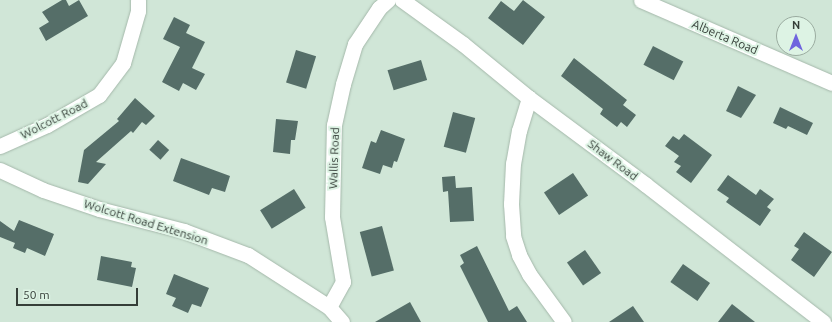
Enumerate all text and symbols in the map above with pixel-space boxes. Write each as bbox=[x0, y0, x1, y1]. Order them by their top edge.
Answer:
north arrow bbox=[776, 16, 816, 56]
street label: Alberta Road bbox=[690, 17, 760, 57]
text: N bbox=[792, 19, 800, 31]
street label: Wolcott Road bbox=[18, 96, 90, 142]
street label: Wallis Road bbox=[326, 127, 342, 189]
street label: Shaw Road bbox=[585, 136, 641, 184]
street label: Wolcott Road Extension bbox=[82, 196, 210, 248]
scale bar bbox=[18, 280, 140, 306]
text: 50 m bbox=[23, 288, 50, 301]

